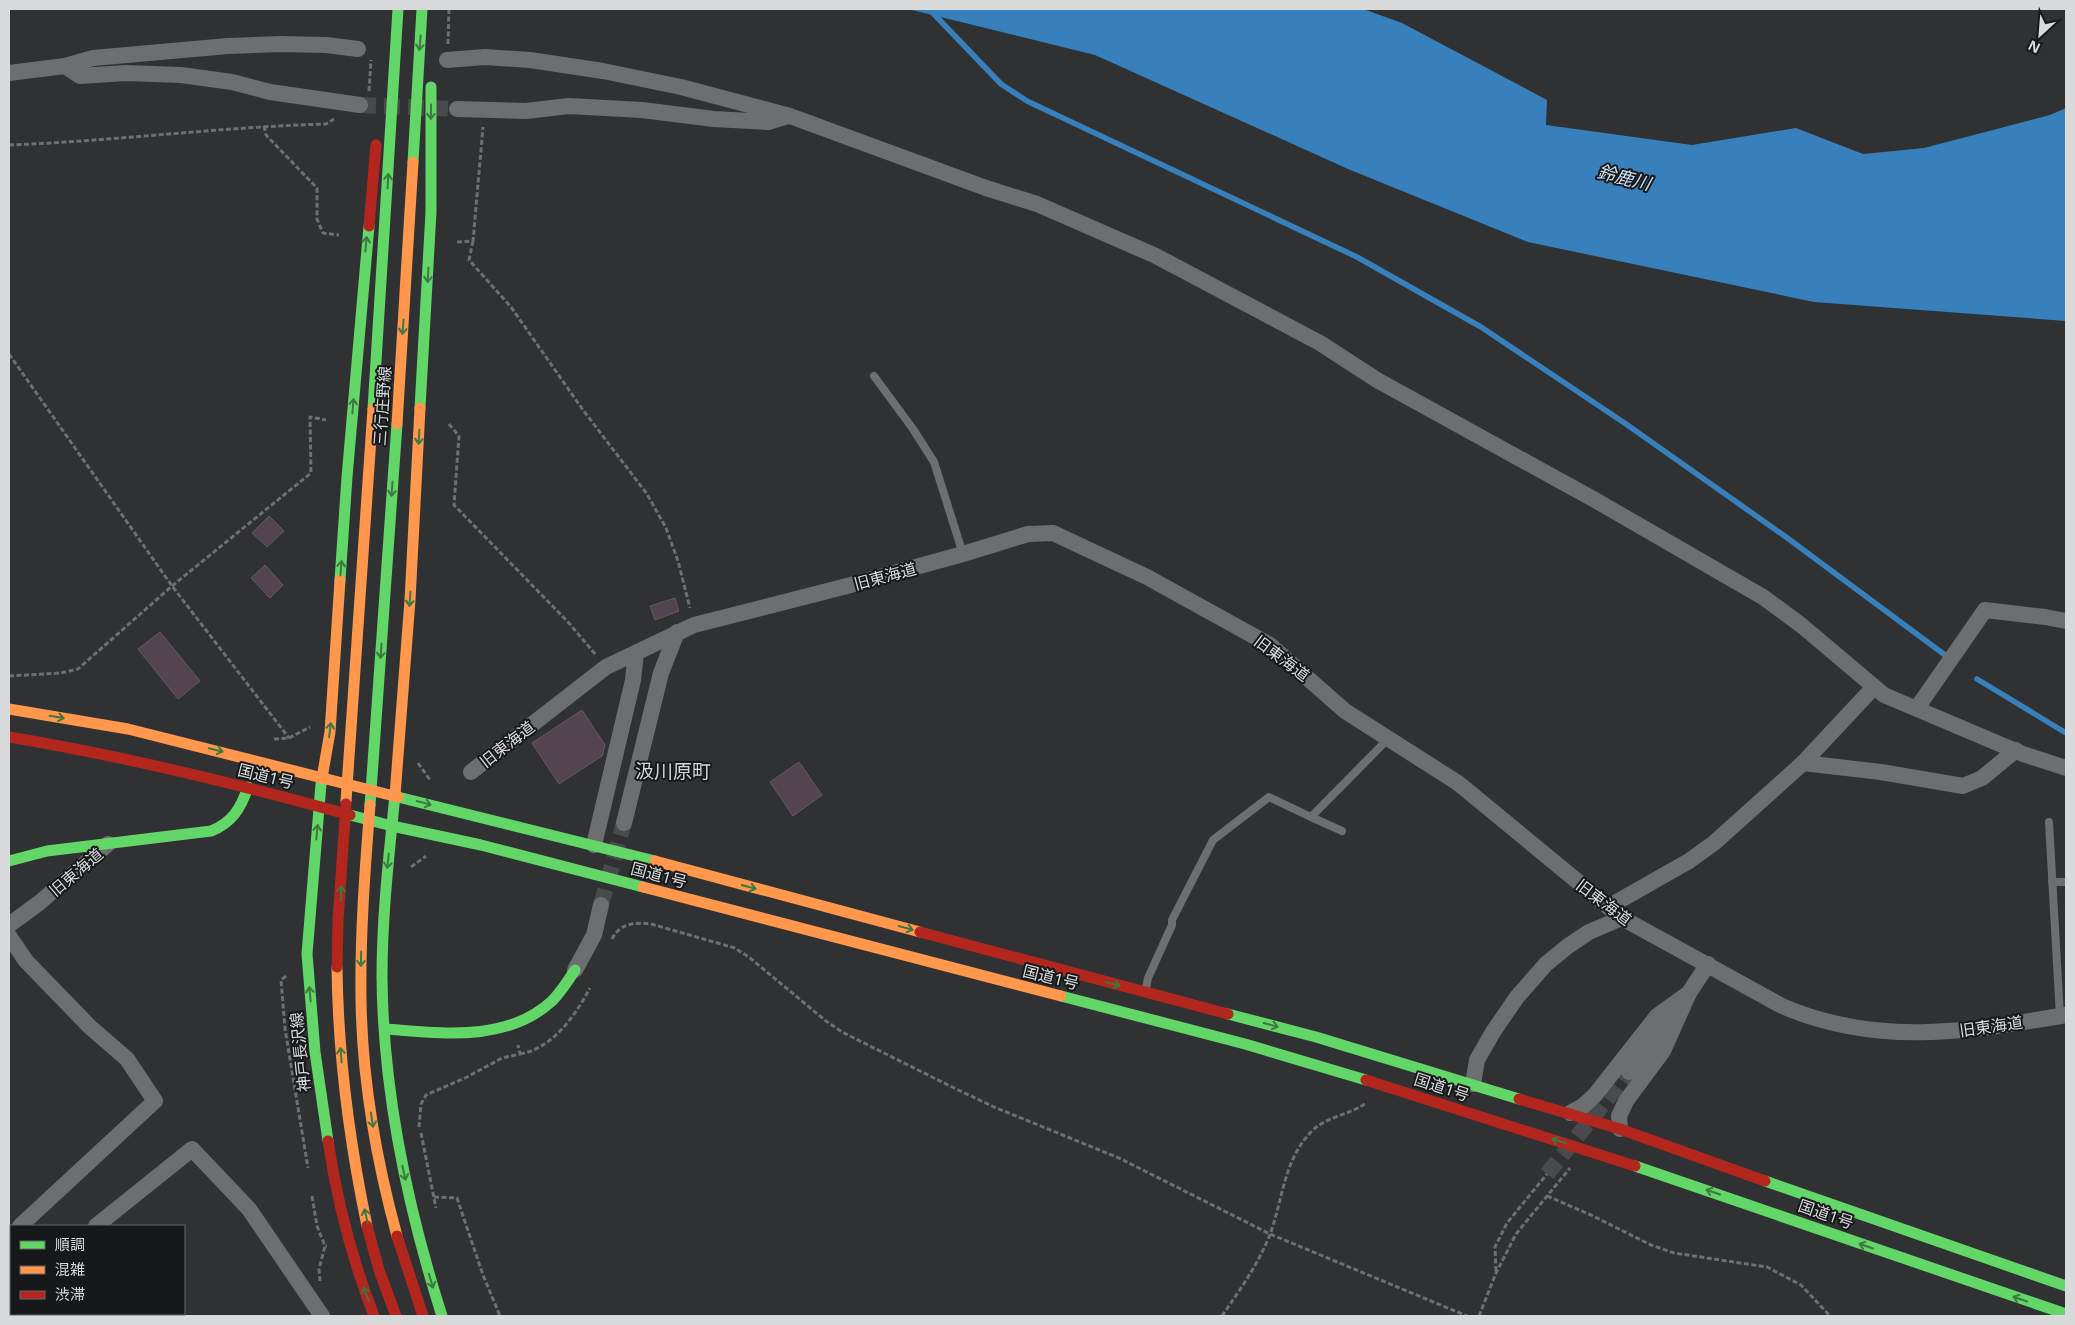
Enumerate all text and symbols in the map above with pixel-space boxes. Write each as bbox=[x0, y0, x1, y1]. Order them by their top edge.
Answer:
north arrow bbox=[2015, 10, 2065, 60]
one-way arrow bbox=[415, 35, 424, 51]
text: N bbox=[2025, 36, 2043, 58]
one-way arrow bbox=[426, 104, 435, 120]
water label: 鈴鹿川 bbox=[1595, 159, 1655, 196]
one-way arrow bbox=[383, 173, 392, 189]
one-way arrow bbox=[362, 237, 371, 253]
one-way arrow bbox=[423, 266, 433, 283]
one-way arrow bbox=[399, 319, 408, 335]
street label: 三行庄野線 bbox=[368, 365, 396, 447]
one-way arrow bbox=[348, 399, 358, 415]
one-way arrow bbox=[415, 429, 424, 445]
one-way arrow bbox=[387, 481, 396, 497]
street label: 旧東海道 bbox=[851, 557, 919, 595]
one-way arrow bbox=[337, 561, 346, 577]
one-way arrow bbox=[405, 591, 414, 607]
street label: 旧東海道 bbox=[1250, 630, 1314, 686]
one-way arrow bbox=[376, 643, 385, 659]
one-way arrow bbox=[48, 712, 64, 722]
street label: 旧東海道 bbox=[475, 716, 539, 772]
one-way arrow bbox=[325, 723, 335, 739]
one-way arrow bbox=[207, 746, 223, 755]
street label: 国道1号 bbox=[236, 758, 296, 794]
district label: 汲川原町 bbox=[635, 758, 711, 784]
one-way arrow bbox=[416, 799, 432, 808]
one-way arrow bbox=[312, 825, 322, 841]
street label: 旧東海道 bbox=[44, 843, 108, 901]
one-way arrow bbox=[383, 853, 393, 869]
street label: 国道1号 bbox=[629, 857, 689, 893]
street label: 旧東海道 bbox=[1572, 874, 1636, 930]
one-way arrow bbox=[740, 882, 756, 892]
one-way arrow bbox=[336, 885, 345, 901]
one-way arrow bbox=[897, 924, 913, 934]
one-way arrow bbox=[357, 950, 366, 966]
street label: 国道1号 bbox=[1021, 959, 1081, 995]
one-way arrow bbox=[1105, 980, 1121, 989]
one-way arrow bbox=[305, 986, 315, 1002]
street label: 神戸長沢線 bbox=[285, 1011, 315, 1093]
street label: 旧東海道 bbox=[1958, 1011, 2024, 1041]
one-way arrow bbox=[1262, 1021, 1278, 1031]
one-way arrow bbox=[336, 1048, 346, 1064]
street label: 国道1号 bbox=[1411, 1068, 1473, 1106]
one-way arrow bbox=[368, 1112, 378, 1128]
one-way arrow bbox=[1551, 1136, 1567, 1146]
one-way arrow bbox=[400, 1165, 409, 1181]
one-way arrow bbox=[1706, 1187, 1721, 1196]
street label: 国道1号 bbox=[1795, 1194, 1857, 1234]
one-way arrow bbox=[361, 1208, 370, 1224]
legend bbox=[10, 1225, 185, 1315]
text: 順調 bbox=[55, 1234, 85, 1254]
one-way arrow bbox=[1859, 1241, 1875, 1250]
text: 混雑 bbox=[55, 1259, 85, 1279]
one-way arrow bbox=[427, 1272, 437, 1288]
text: 渋滞 bbox=[55, 1284, 85, 1304]
one-way arrow bbox=[360, 1287, 370, 1302]
one-way arrow bbox=[2012, 1293, 2028, 1303]

